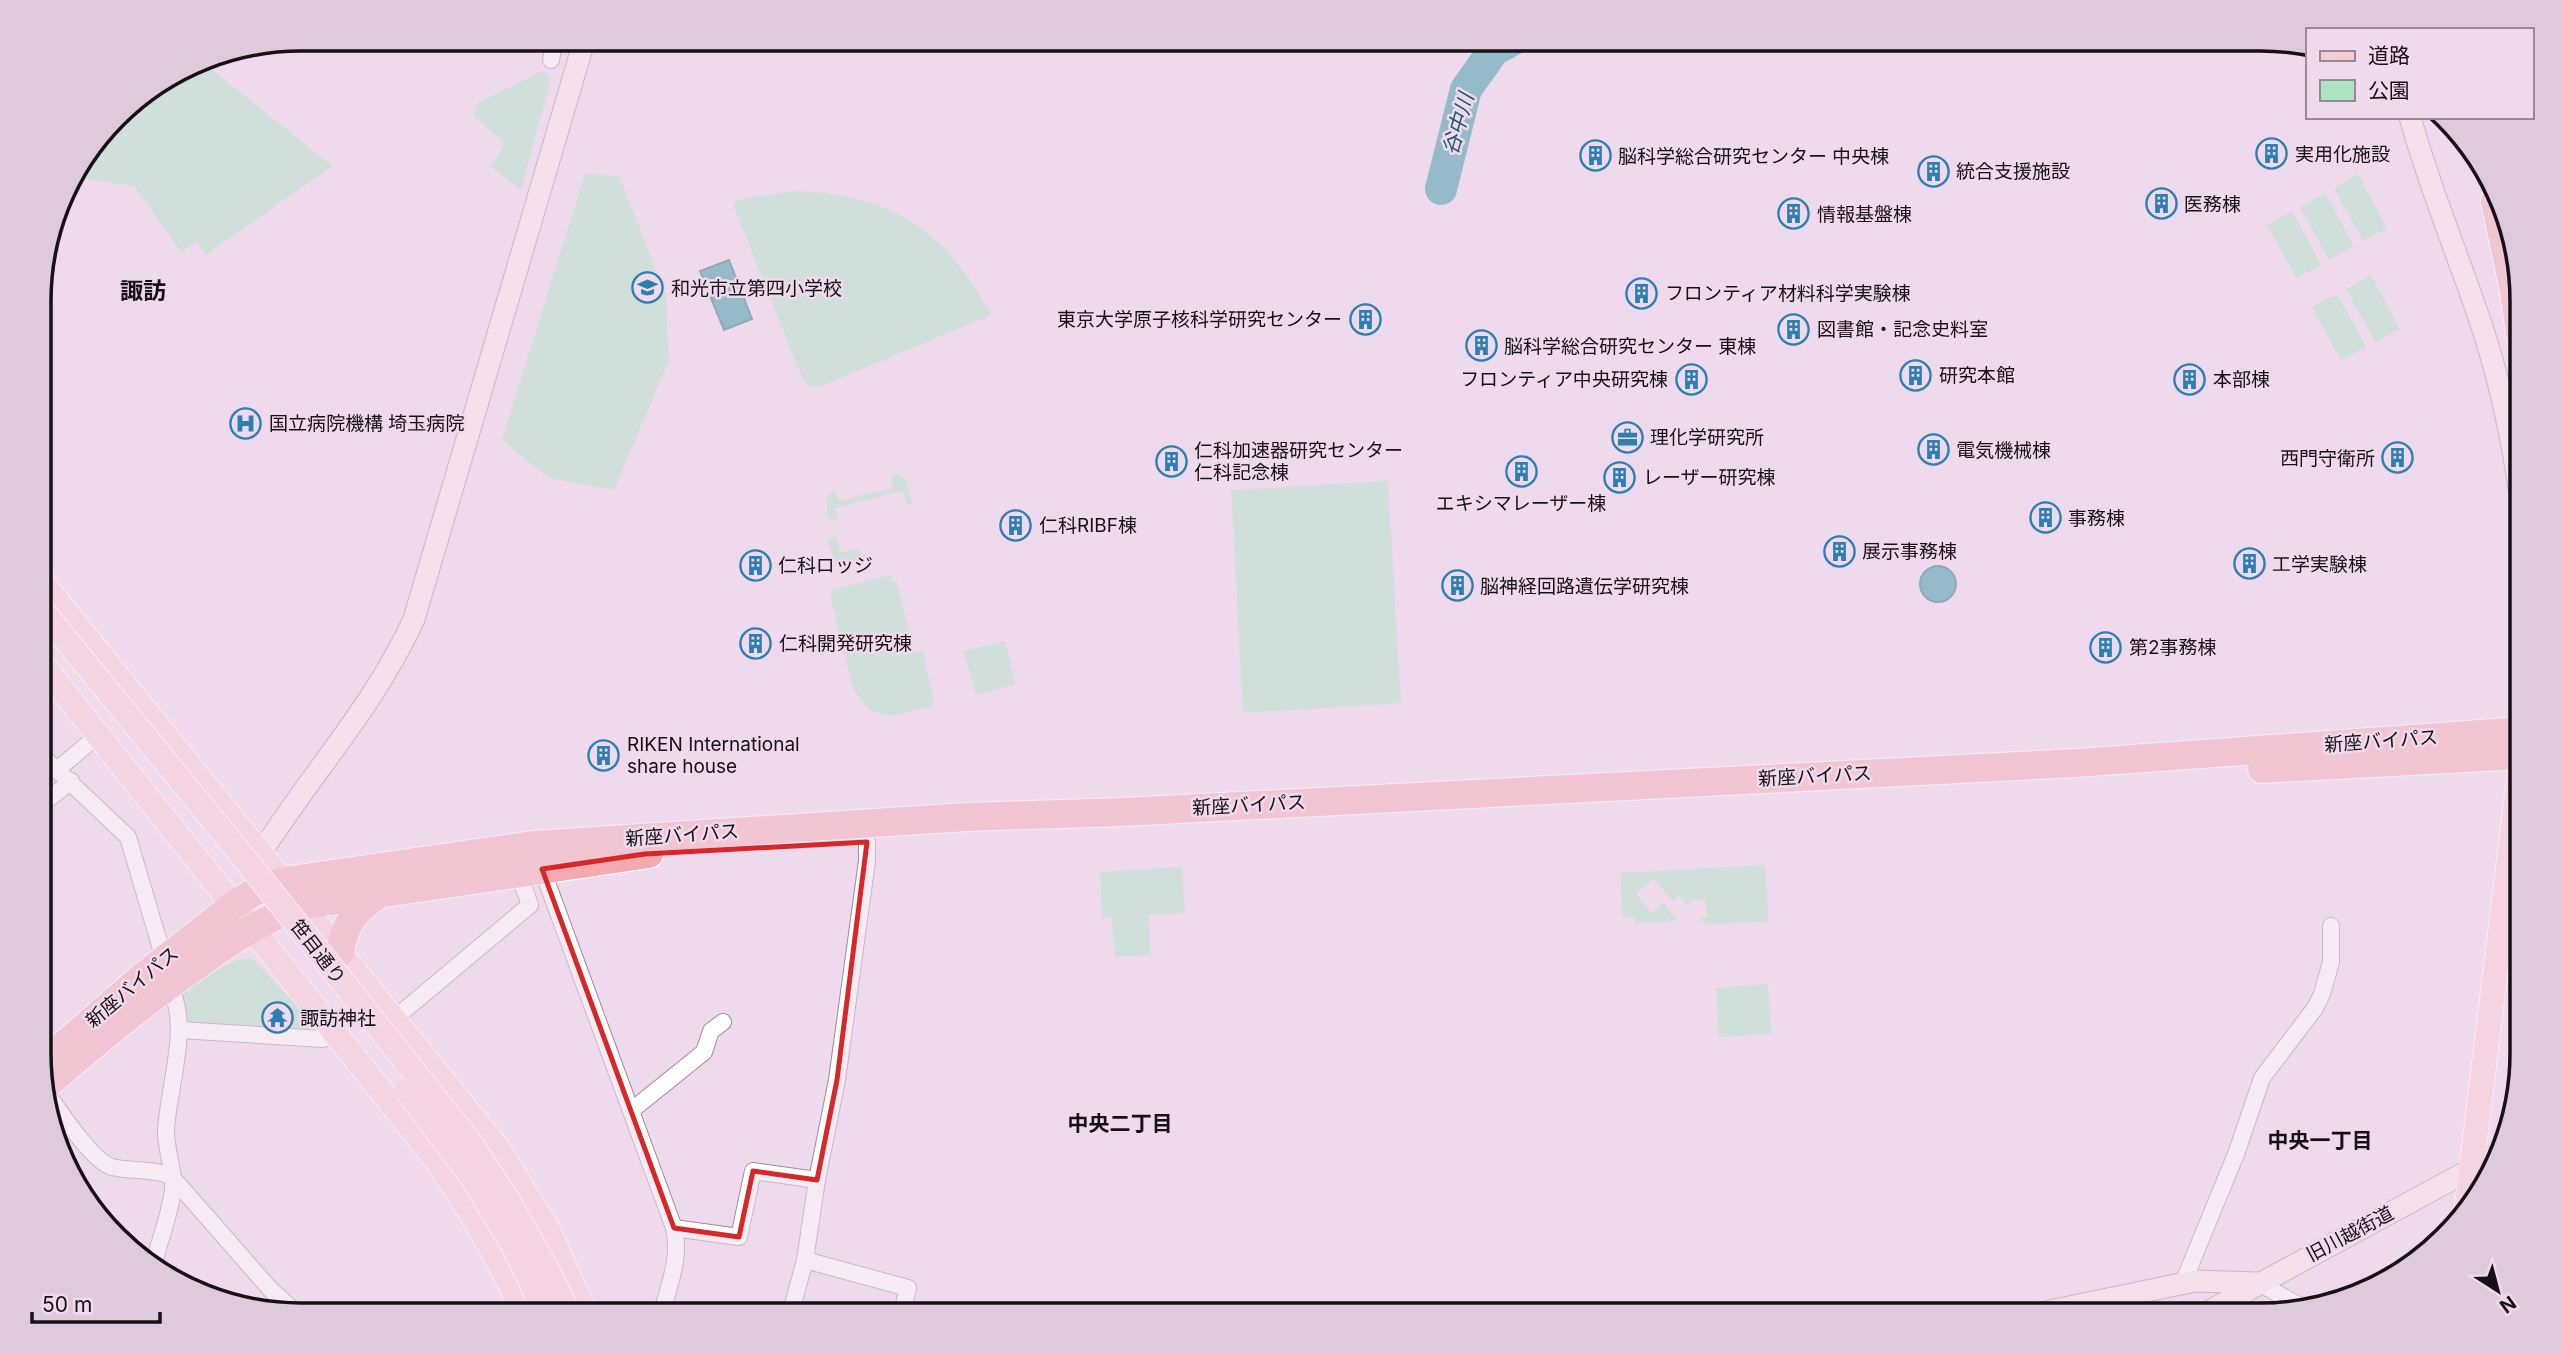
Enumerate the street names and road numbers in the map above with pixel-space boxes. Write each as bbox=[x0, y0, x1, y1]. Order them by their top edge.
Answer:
street label: 新座バイパス bbox=[2324, 726, 2438, 756]
street label: 新座バイパス bbox=[1758, 762, 1872, 790]
street label: 新座バイパス bbox=[1192, 791, 1306, 819]
street label: 新座バイパス bbox=[625, 820, 739, 850]
street label: 笹目通り bbox=[286, 915, 350, 989]
street label: 新座バイパス bbox=[81, 942, 183, 1032]
street label: 旧川越街道 bbox=[2303, 1202, 2397, 1266]

